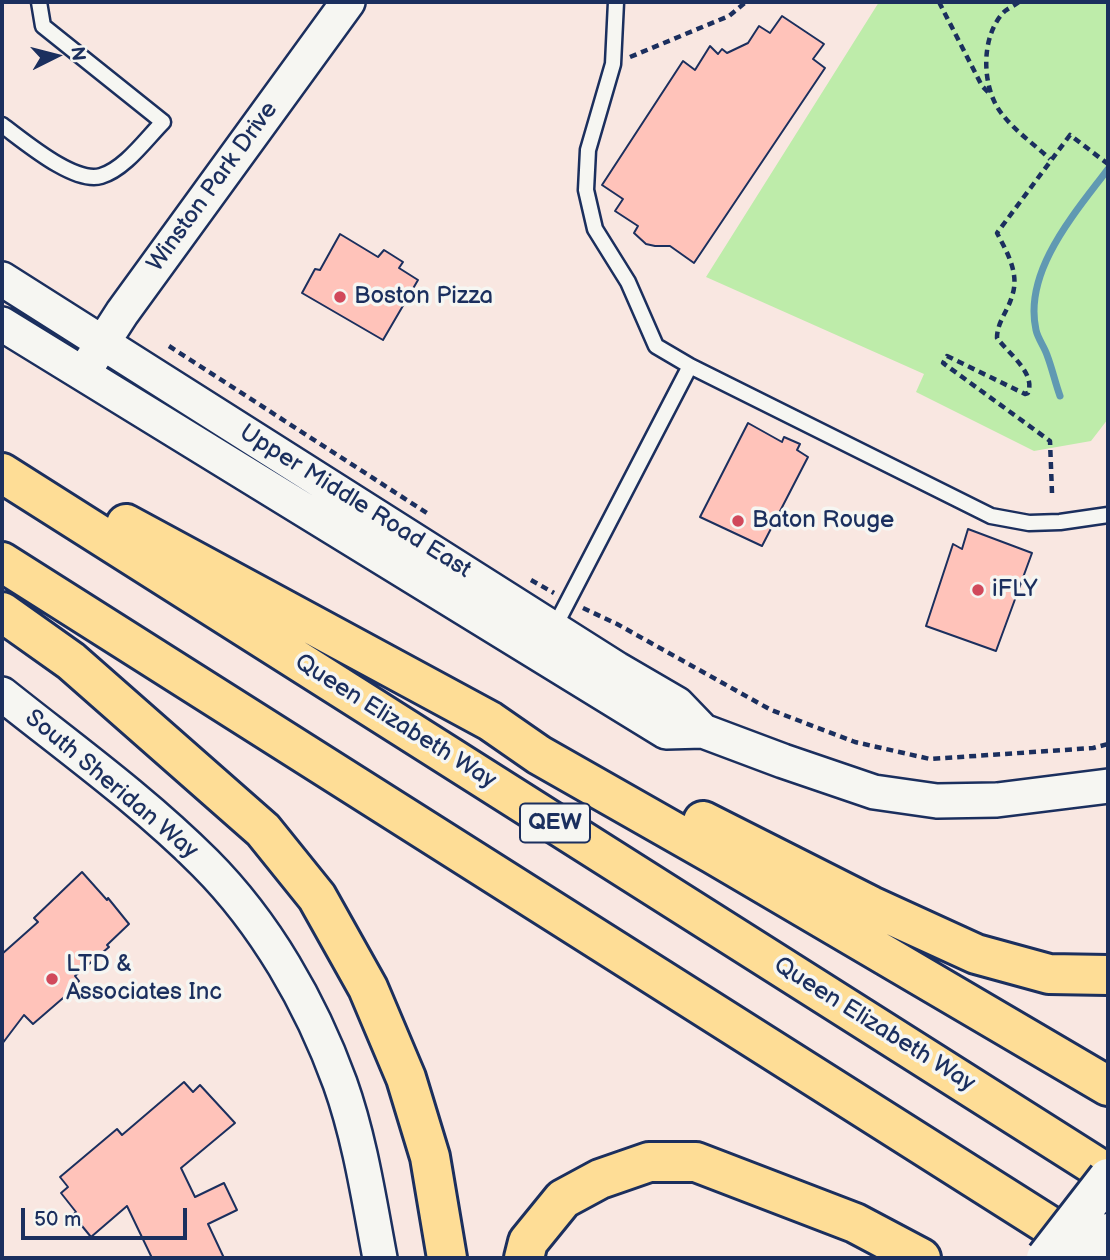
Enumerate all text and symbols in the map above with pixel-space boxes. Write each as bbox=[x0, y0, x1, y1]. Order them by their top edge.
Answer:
north arrow bbox=[21, 21, 91, 91]
text: N bbox=[65, 45, 90, 62]
street label: Winston Park Drive bbox=[142, 96, 284, 278]
place label: Boston Pizza bbox=[354, 283, 493, 311]
marker: Boston Pizza bbox=[332, 289, 348, 305]
street label: Upper Middle Road East bbox=[234, 419, 476, 585]
place label: Baton Rouge bbox=[752, 507, 894, 535]
marker: Baton Rouge bbox=[730, 513, 746, 529]
place label: iFLY bbox=[992, 576, 1038, 604]
marker: iFLY bbox=[970, 582, 986, 598]
street label: Queen Elizabeth Way bbox=[289, 648, 501, 796]
street label: South Sheridan Way bbox=[19, 704, 203, 866]
road number: QEW bbox=[520, 804, 590, 842]
place label: LTD & Associates Inc bbox=[66, 951, 222, 1007]
street label: Queen Elizabeth Way bbox=[768, 951, 980, 1099]
marker: LTD & Associates Inc bbox=[44, 971, 60, 987]
scale bar bbox=[24, 1194, 191, 1238]
text: 50 m bbox=[34, 1207, 81, 1232]

